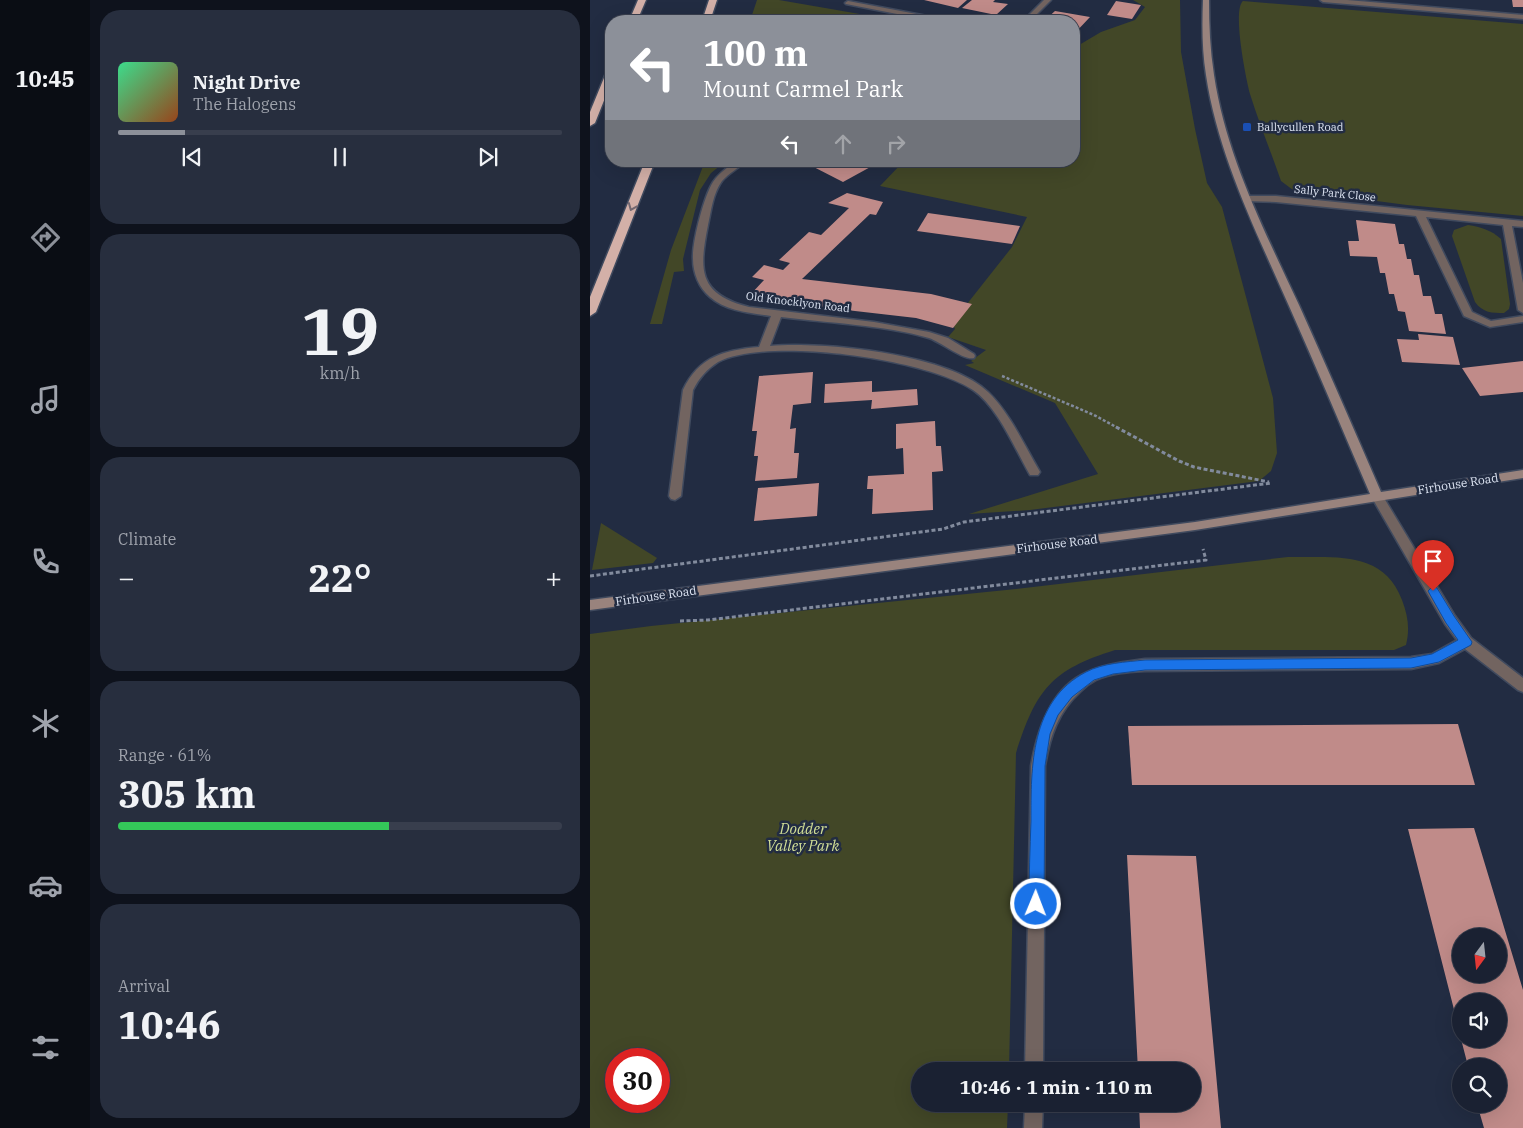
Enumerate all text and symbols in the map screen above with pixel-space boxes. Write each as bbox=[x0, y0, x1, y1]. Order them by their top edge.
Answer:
text: 100 m bbox=[703, 30, 808, 76]
icon: left bbox=[620, 35, 685, 100]
text: 10:45 bbox=[15, 64, 75, 93]
text: Night Drive bbox=[193, 70, 301, 94]
text: Mount Carmel Park bbox=[703, 74, 903, 103]
text: The Halogens bbox=[193, 94, 296, 114]
place label: Ballycullen Road bbox=[1257, 120, 1344, 134]
marker: Ballycullen Road bbox=[1241, 121, 1253, 133]
icon: left bbox=[776, 130, 804, 158]
icon: ahead bbox=[829, 130, 857, 158]
icon: right bbox=[882, 130, 910, 158]
icon: previous bbox=[178, 143, 206, 171]
icon: pause bbox=[326, 143, 354, 171]
icon: next bbox=[474, 143, 502, 171]
street label: Sally Park Close bbox=[1294, 182, 1377, 204]
one-way arrow bbox=[628, 202, 638, 210]
icon: directions bbox=[28, 220, 63, 255]
text: 19 bbox=[301, 288, 379, 373]
street label: Old Knocklyon Road bbox=[745, 289, 851, 315]
text: km/h bbox=[320, 363, 360, 383]
icon: music bbox=[28, 382, 63, 417]
street label: Firhouse Road bbox=[1416, 470, 1499, 497]
text: Climate bbox=[118, 529, 176, 549]
street label: Firhouse Road bbox=[1015, 531, 1098, 556]
pin bbox=[1412, 540, 1454, 591]
icon: phone bbox=[28, 544, 63, 579]
icon: arrive bbox=[1419, 547, 1447, 575]
text: 22° bbox=[308, 553, 372, 602]
text: − bbox=[118, 559, 135, 596]
text: + bbox=[545, 559, 562, 596]
street label: Firhouse Road bbox=[614, 582, 697, 609]
icon: climate bbox=[28, 706, 63, 741]
text: Range · 61% bbox=[118, 745, 211, 765]
text: 305 km bbox=[118, 769, 256, 818]
park label: Dodder Valley Park bbox=[767, 819, 839, 855]
icon: car bbox=[28, 868, 63, 903]
position arrow bbox=[1009, 877, 1061, 929]
north arrow bbox=[1452, 928, 1508, 982]
map controls bbox=[1452, 928, 1507, 1113]
text: Arrival bbox=[118, 976, 170, 996]
button: sound bbox=[1452, 993, 1507, 1048]
text: 10:46 bbox=[118, 1000, 221, 1049]
icon: filters bbox=[28, 1030, 63, 1065]
speed limit sign: 30 bbox=[605, 1048, 670, 1113]
button: search bbox=[1452, 1058, 1507, 1113]
text: 10:46 · 1 min · 110 m bbox=[960, 1075, 1152, 1099]

